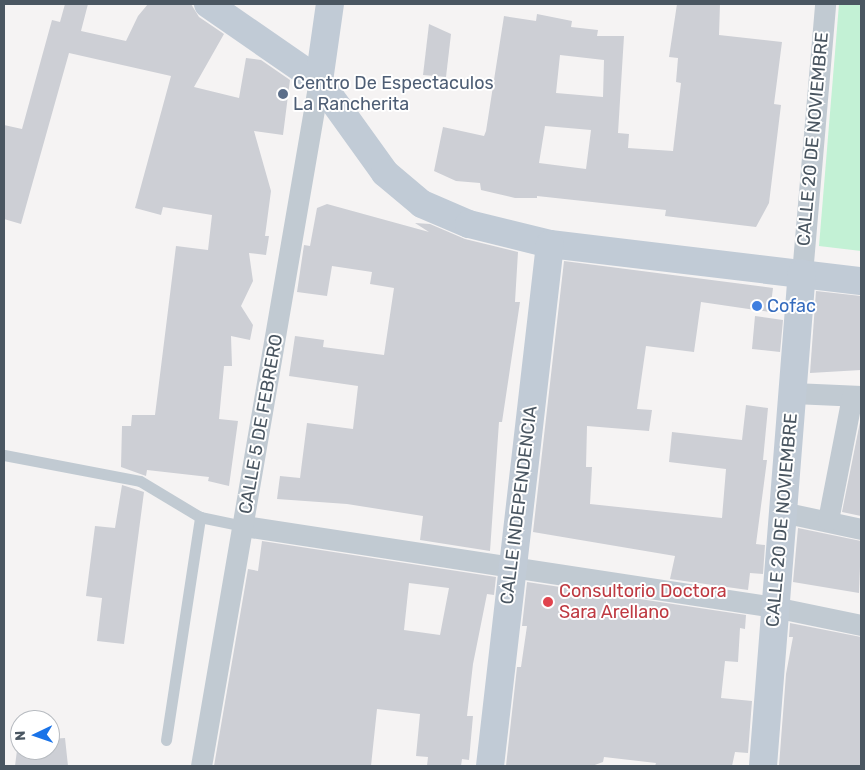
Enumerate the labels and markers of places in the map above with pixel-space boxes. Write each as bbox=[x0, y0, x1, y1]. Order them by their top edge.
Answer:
place label: Centro De Espectaculos La Rancherita bbox=[293, 73, 494, 116]
marker: Centro De Espectaculos La Rancherita bbox=[277, 88, 289, 100]
place label: Cofac bbox=[767, 295, 816, 317]
marker: Cofac bbox=[751, 300, 763, 312]
place label: Consultorio Doctora Sara Arellano bbox=[559, 581, 727, 624]
marker: Consultorio Doctora Sara Arellano bbox=[541, 595, 555, 609]

